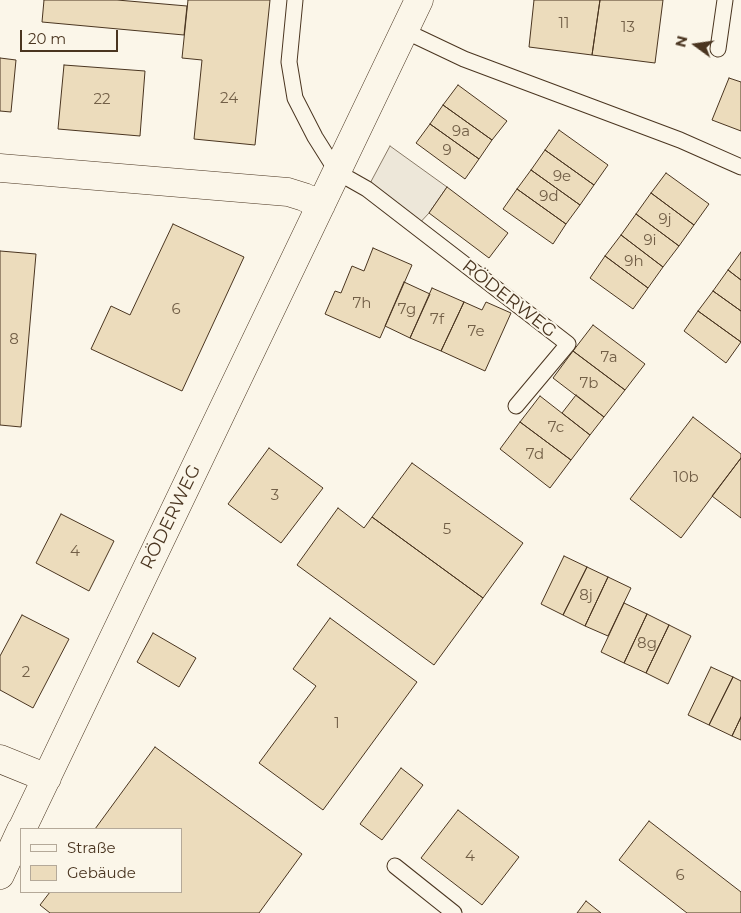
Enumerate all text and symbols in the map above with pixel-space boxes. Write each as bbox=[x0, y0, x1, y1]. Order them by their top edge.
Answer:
house number: 11 bbox=[559, 15, 569, 33]
house number: 13 bbox=[621, 19, 635, 37]
scale bar bbox=[22, 20, 120, 52]
north arrow bbox=[671, 20, 721, 70]
text: 20 m bbox=[28, 29, 66, 48]
text: N bbox=[671, 34, 692, 49]
house number: 24 bbox=[220, 90, 238, 108]
house number: 22 bbox=[93, 91, 111, 109]
house number: 9a bbox=[452, 123, 470, 141]
house number: 9 bbox=[442, 142, 452, 160]
house number: 9e bbox=[553, 168, 571, 186]
house number: 9d bbox=[539, 188, 559, 206]
house number: 9j bbox=[658, 211, 672, 229]
house number: 9i bbox=[643, 232, 657, 250]
house number: 9h bbox=[624, 253, 644, 271]
street label: RÖDERWEG bbox=[458, 255, 560, 343]
house number: 7h bbox=[353, 295, 371, 313]
house number: 6 bbox=[171, 301, 181, 319]
house number: 7g bbox=[398, 301, 416, 319]
house number: 7f bbox=[430, 311, 444, 329]
house number: 7e bbox=[467, 323, 485, 341]
house number: 8 bbox=[9, 331, 19, 349]
house number: 7a bbox=[600, 349, 618, 367]
house number: 7b bbox=[579, 375, 599, 393]
house number: 7c bbox=[548, 419, 564, 437]
house number: 7d bbox=[526, 446, 544, 464]
street label: RÖDERWEG bbox=[136, 461, 206, 573]
house number: 10b bbox=[673, 469, 699, 487]
house number: 3 bbox=[271, 487, 279, 505]
house number: 5 bbox=[443, 521, 451, 539]
house number: 4 bbox=[70, 543, 80, 561]
house number: 8j bbox=[579, 587, 593, 605]
house number: 8g bbox=[637, 635, 657, 653]
house number: 2 bbox=[22, 664, 30, 682]
house number: 1 bbox=[334, 715, 340, 733]
legend bbox=[20, 828, 182, 893]
text: Straße bbox=[67, 838, 116, 857]
house number: 4 bbox=[465, 848, 475, 866]
text: Gebäude bbox=[67, 863, 136, 882]
house number: 6 bbox=[675, 867, 685, 885]

